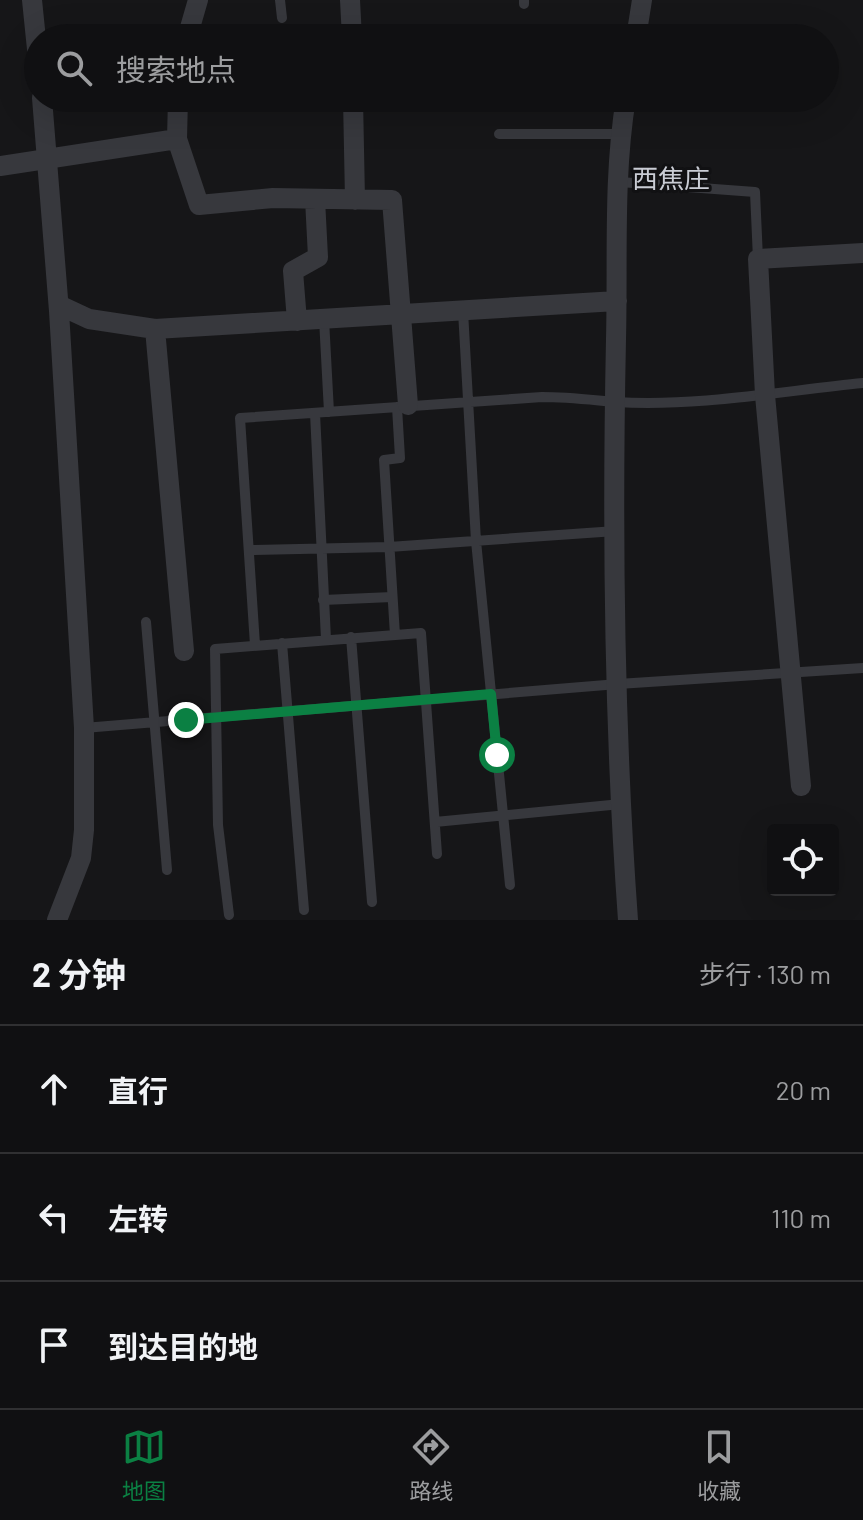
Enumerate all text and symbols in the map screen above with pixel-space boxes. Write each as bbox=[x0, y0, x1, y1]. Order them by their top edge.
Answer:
search box bbox=[24, 24, 839, 112]
icon: search bbox=[52, 46, 96, 90]
text: 搜索地点 bbox=[116, 51, 236, 87]
district label: 西焦庄 bbox=[632, 162, 710, 193]
route end bbox=[168, 702, 204, 738]
route start bbox=[479, 737, 515, 773]
map controls bbox=[767, 824, 839, 896]
button: locate bbox=[767, 824, 839, 896]
text: 2 分钟 bbox=[32, 953, 126, 994]
text: 步行 · 130 m bbox=[699, 958, 831, 989]
icon: ahead bbox=[32, 1067, 76, 1111]
text: 直行 bbox=[108, 1072, 168, 1108]
text: 20 m bbox=[776, 1074, 831, 1105]
icon: left bbox=[32, 1195, 76, 1239]
text: 左转 bbox=[108, 1200, 168, 1236]
text: 110 m bbox=[771, 1202, 831, 1233]
icon: arrive bbox=[32, 1323, 76, 1367]
text: 到达目的地 bbox=[108, 1328, 258, 1364]
tab: 地图 bbox=[122, 1425, 166, 1505]
tab: 路线 bbox=[409, 1425, 453, 1505]
tab: 收藏 bbox=[697, 1425, 741, 1505]

